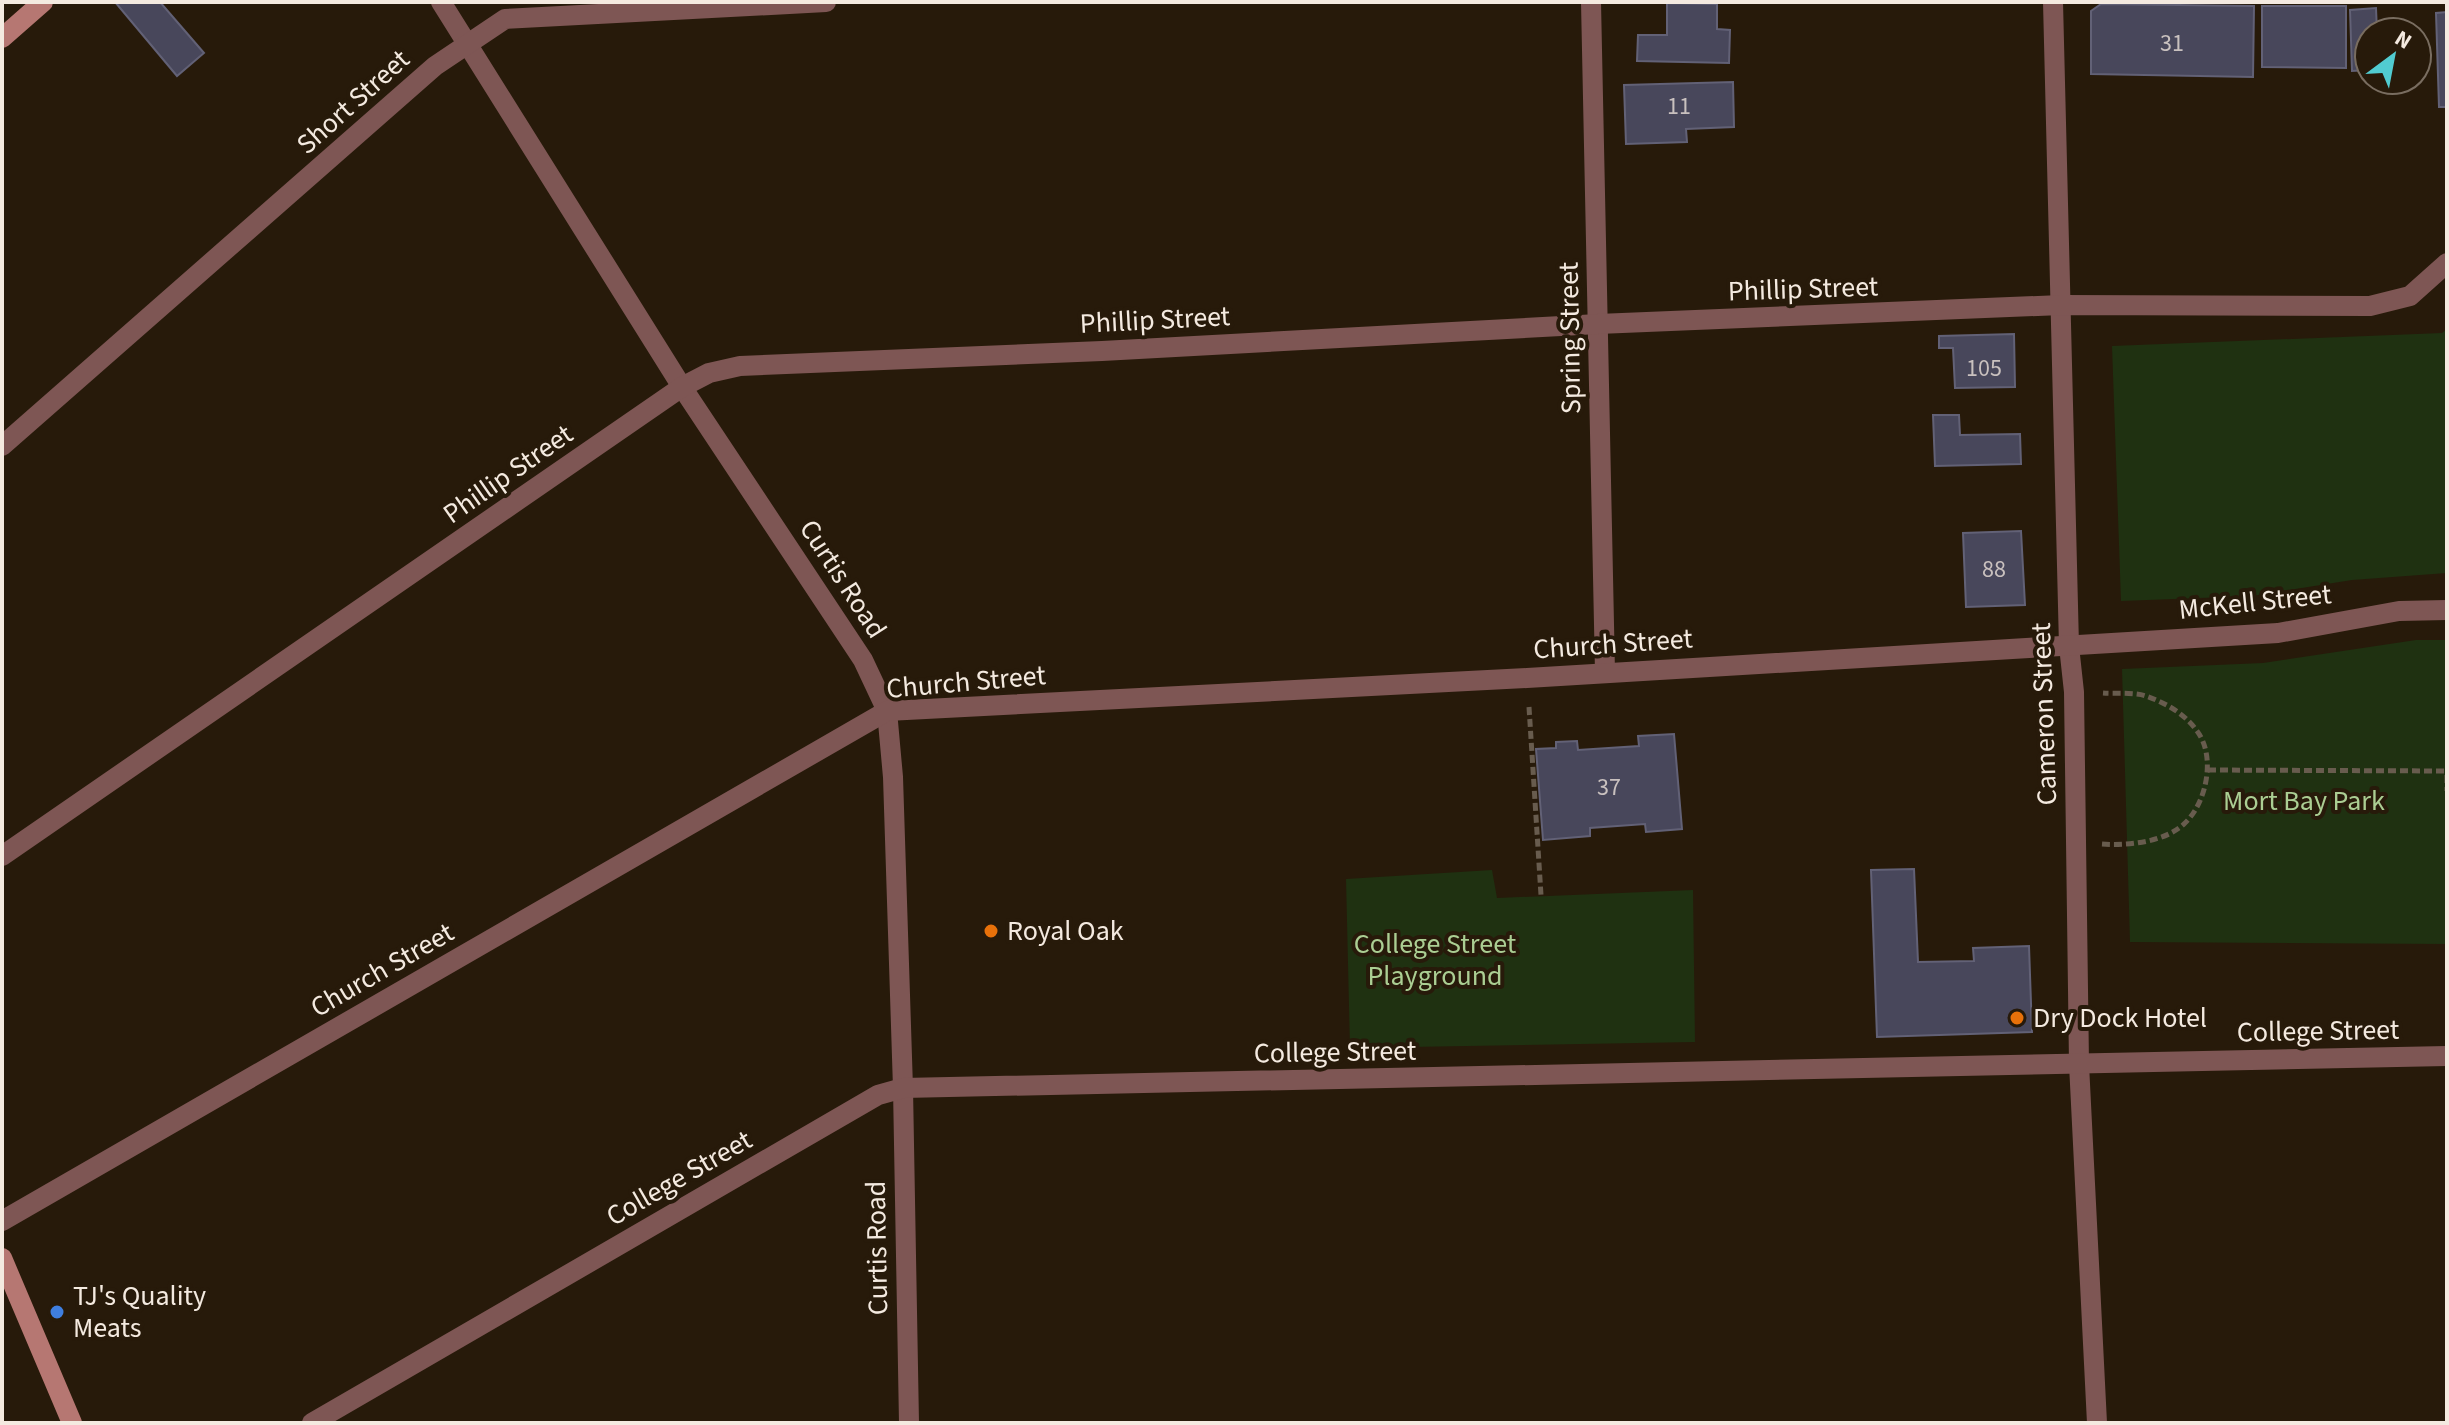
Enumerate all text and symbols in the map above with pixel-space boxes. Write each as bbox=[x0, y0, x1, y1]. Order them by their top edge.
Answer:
north arrow bbox=[2353, 16, 2433, 96]
text: N bbox=[2388, 22, 2418, 57]
house number: 31 bbox=[2160, 26, 2184, 61]
street label: Short Street bbox=[287, 40, 419, 164]
house number: 11 bbox=[1667, 89, 1691, 124]
street label: Spring Street bbox=[1549, 261, 1591, 414]
street label: Phillip Street bbox=[1727, 266, 1879, 312]
street label: Phillip Street bbox=[1079, 296, 1232, 344]
house number: 105 bbox=[1966, 351, 2002, 386]
street label: Phillip Street bbox=[435, 414, 582, 534]
street label: Curtis Road bbox=[790, 512, 896, 646]
house number: 88 bbox=[1982, 552, 2006, 587]
street label: McKell Street bbox=[2177, 574, 2334, 630]
street label: Church Street bbox=[1532, 618, 1695, 670]
street label: Cameron Street bbox=[2021, 621, 2067, 806]
street label: Church Street bbox=[885, 655, 1048, 709]
house number: 37 bbox=[1597, 770, 1621, 805]
park label: Mort Bay Park bbox=[2223, 781, 2385, 821]
place label: Royal Oak bbox=[1007, 911, 1124, 951]
street label: Church Street bbox=[303, 913, 462, 1027]
marker: Royal Oak bbox=[982, 922, 1000, 940]
park label: College Street Playground bbox=[1354, 924, 1517, 996]
place label: Dry Dock Hotel bbox=[2033, 998, 2207, 1038]
marker: Dry Dock Hotel bbox=[2008, 1009, 2026, 1027]
street label: College Street bbox=[2236, 1010, 2400, 1052]
street label: College Street bbox=[1253, 1031, 1417, 1073]
street label: College Street bbox=[599, 1120, 760, 1236]
street label: Curtis Road bbox=[856, 1180, 898, 1316]
place label: TJ's Quality Meats bbox=[73, 1276, 206, 1348]
marker: TJ's Quality Meats bbox=[48, 1303, 66, 1321]

